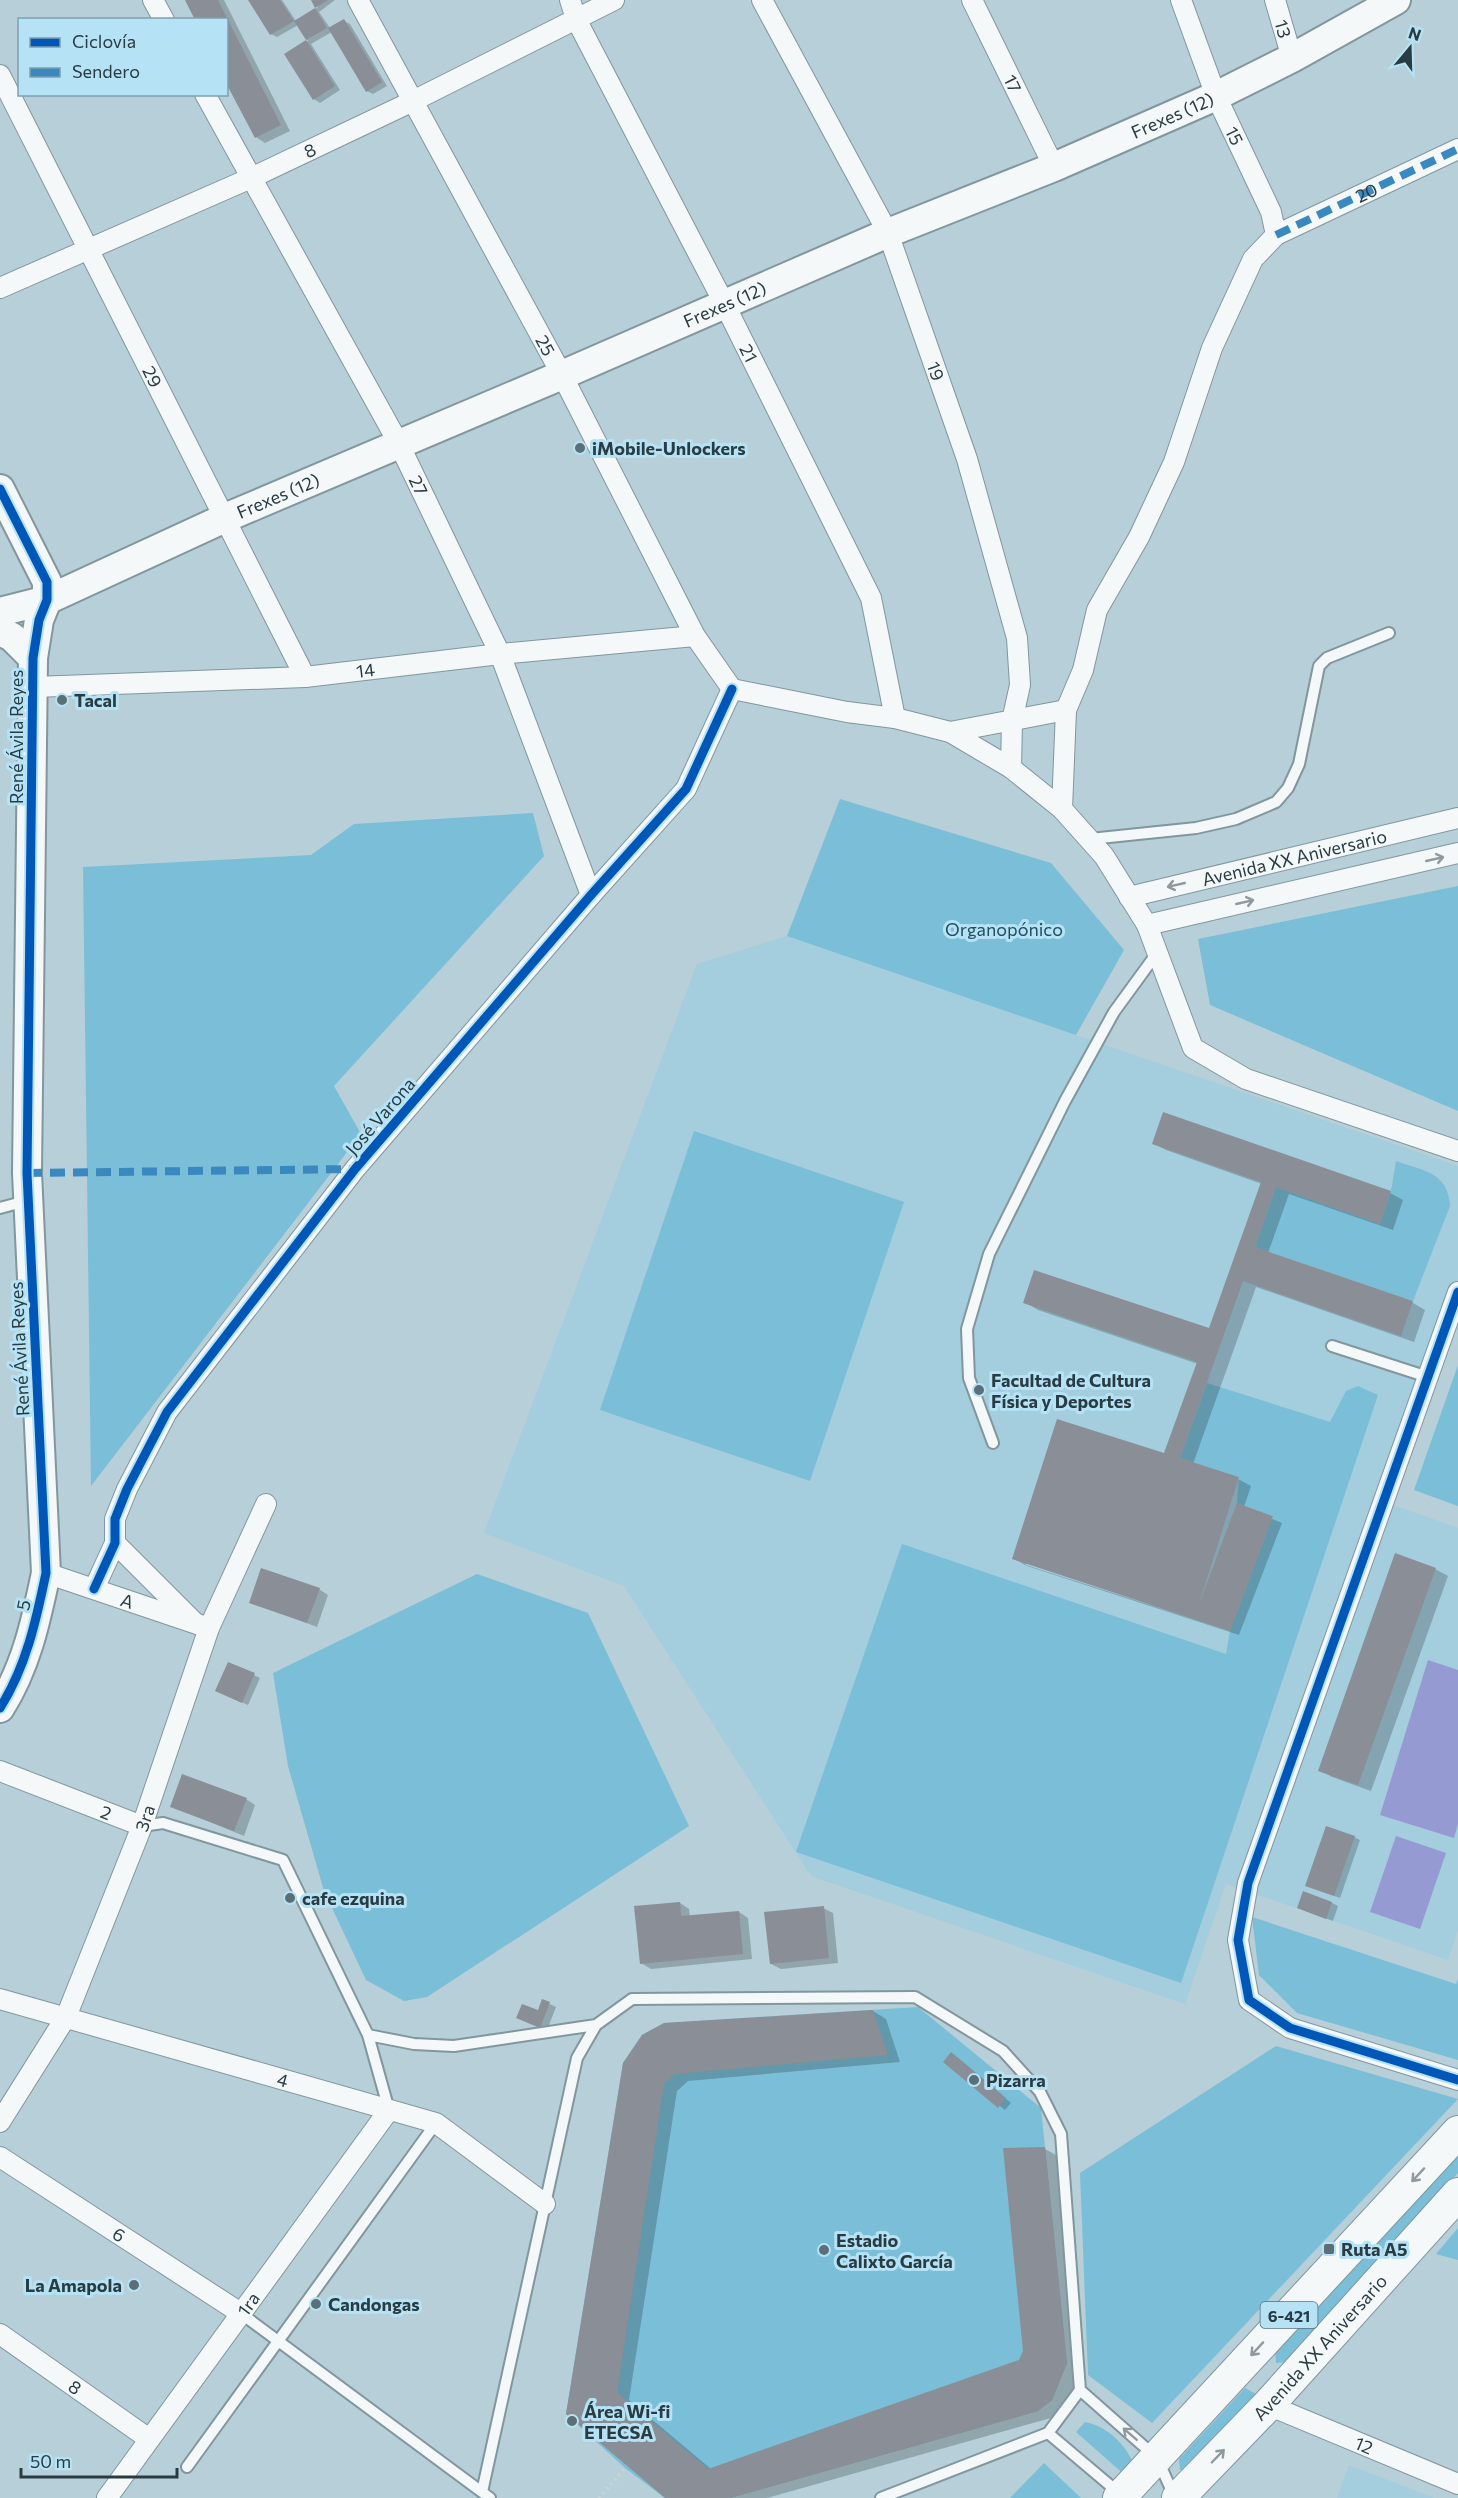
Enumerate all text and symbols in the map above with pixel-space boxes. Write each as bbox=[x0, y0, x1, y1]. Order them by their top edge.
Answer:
street label: 13 bbox=[1270, 17, 1297, 41]
legend bbox=[18, 18, 228, 96]
north arrow bbox=[1380, 18, 1440, 78]
text: N bbox=[1406, 22, 1424, 44]
text: Ciclovía bbox=[72, 30, 136, 52]
text: Sendero bbox=[72, 60, 140, 82]
street label: 17 bbox=[999, 71, 1027, 96]
street label: Frexes (12) bbox=[1128, 87, 1217, 143]
street label: 15 bbox=[1221, 123, 1249, 148]
street label: 8 bbox=[300, 138, 319, 162]
street label: 20 bbox=[1352, 178, 1381, 207]
street label: Frexes (12) bbox=[680, 276, 769, 332]
street label: 25 bbox=[531, 331, 560, 359]
street label: 21 bbox=[735, 340, 763, 366]
street label: 19 bbox=[923, 359, 950, 383]
street label: 29 bbox=[138, 362, 167, 391]
place label: iMobile-Unlockers bbox=[592, 437, 746, 459]
marker: iMobile-Unlockers bbox=[573, 441, 587, 455]
street label: Frexes (12) bbox=[233, 468, 323, 523]
street label: 27 bbox=[405, 472, 433, 499]
street label: 14 bbox=[355, 658, 376, 682]
street label: René Ávila Reyes bbox=[5, 670, 27, 804]
place label: Tacal bbox=[74, 689, 117, 711]
marker: Tacal bbox=[55, 693, 69, 707]
street label: Avenida XX Aniversario bbox=[1200, 825, 1389, 890]
one-way arrow bbox=[1425, 852, 1444, 864]
one-way arrow bbox=[1167, 880, 1186, 892]
one-way arrow bbox=[1235, 896, 1254, 908]
park label: Organopónico bbox=[945, 918, 1063, 940]
street label: José Varona bbox=[340, 1073, 420, 1159]
street label: René Ávila Reyes bbox=[4, 1281, 34, 1417]
place label: Facultad de Cultura Física y Deportes bbox=[991, 1369, 1151, 1412]
marker: Facultad de Cultura Física y Deportes bbox=[972, 1383, 986, 1397]
street label: A bbox=[118, 1588, 137, 1613]
street label: 5 bbox=[11, 1598, 35, 1612]
street label: 2 bbox=[98, 1800, 115, 1824]
street label: 3ra bbox=[130, 1802, 159, 1834]
place label: cafe ezquina bbox=[302, 1887, 405, 1909]
marker: cafe ezquina bbox=[283, 1891, 297, 1905]
street label: 4 bbox=[275, 2067, 291, 2092]
place label: Pizarra bbox=[986, 2069, 1046, 2091]
marker: Pizarra bbox=[967, 2073, 981, 2087]
one-way arrow bbox=[1411, 2168, 1425, 2183]
street label: 6 bbox=[109, 2222, 130, 2246]
place label: Estadio Calixto García bbox=[836, 2229, 953, 2272]
place label: Ruta A5 bbox=[1341, 2238, 1407, 2260]
marker: Ruta A5 bbox=[1322, 2242, 1336, 2256]
marker: Estadio Calixto García bbox=[817, 2243, 831, 2257]
street label: Avenida XX Aniversario bbox=[1248, 2270, 1391, 2425]
place label: La Amapola bbox=[25, 2274, 122, 2296]
marker: La Amapola bbox=[127, 2278, 141, 2292]
street label: 1ra bbox=[232, 2288, 264, 2320]
place label: Candongas bbox=[328, 2293, 420, 2315]
marker: Candongas bbox=[309, 2297, 323, 2311]
road number: 6-421 bbox=[1260, 2302, 1318, 2328]
one-way arrow bbox=[1250, 2342, 1264, 2357]
street label: 8 bbox=[64, 2375, 86, 2399]
place label: Área Wi-fi ETECSA bbox=[584, 2400, 670, 2443]
marker: Área Wi-fi ETECSA bbox=[565, 2414, 579, 2428]
one-way arrow bbox=[1122, 2428, 1138, 2441]
street label: 12 bbox=[1352, 2431, 1376, 2458]
scale bar bbox=[21, 2441, 177, 2479]
one-way arrow bbox=[1211, 2449, 1226, 2464]
text: 50 m bbox=[30, 2450, 71, 2472]

